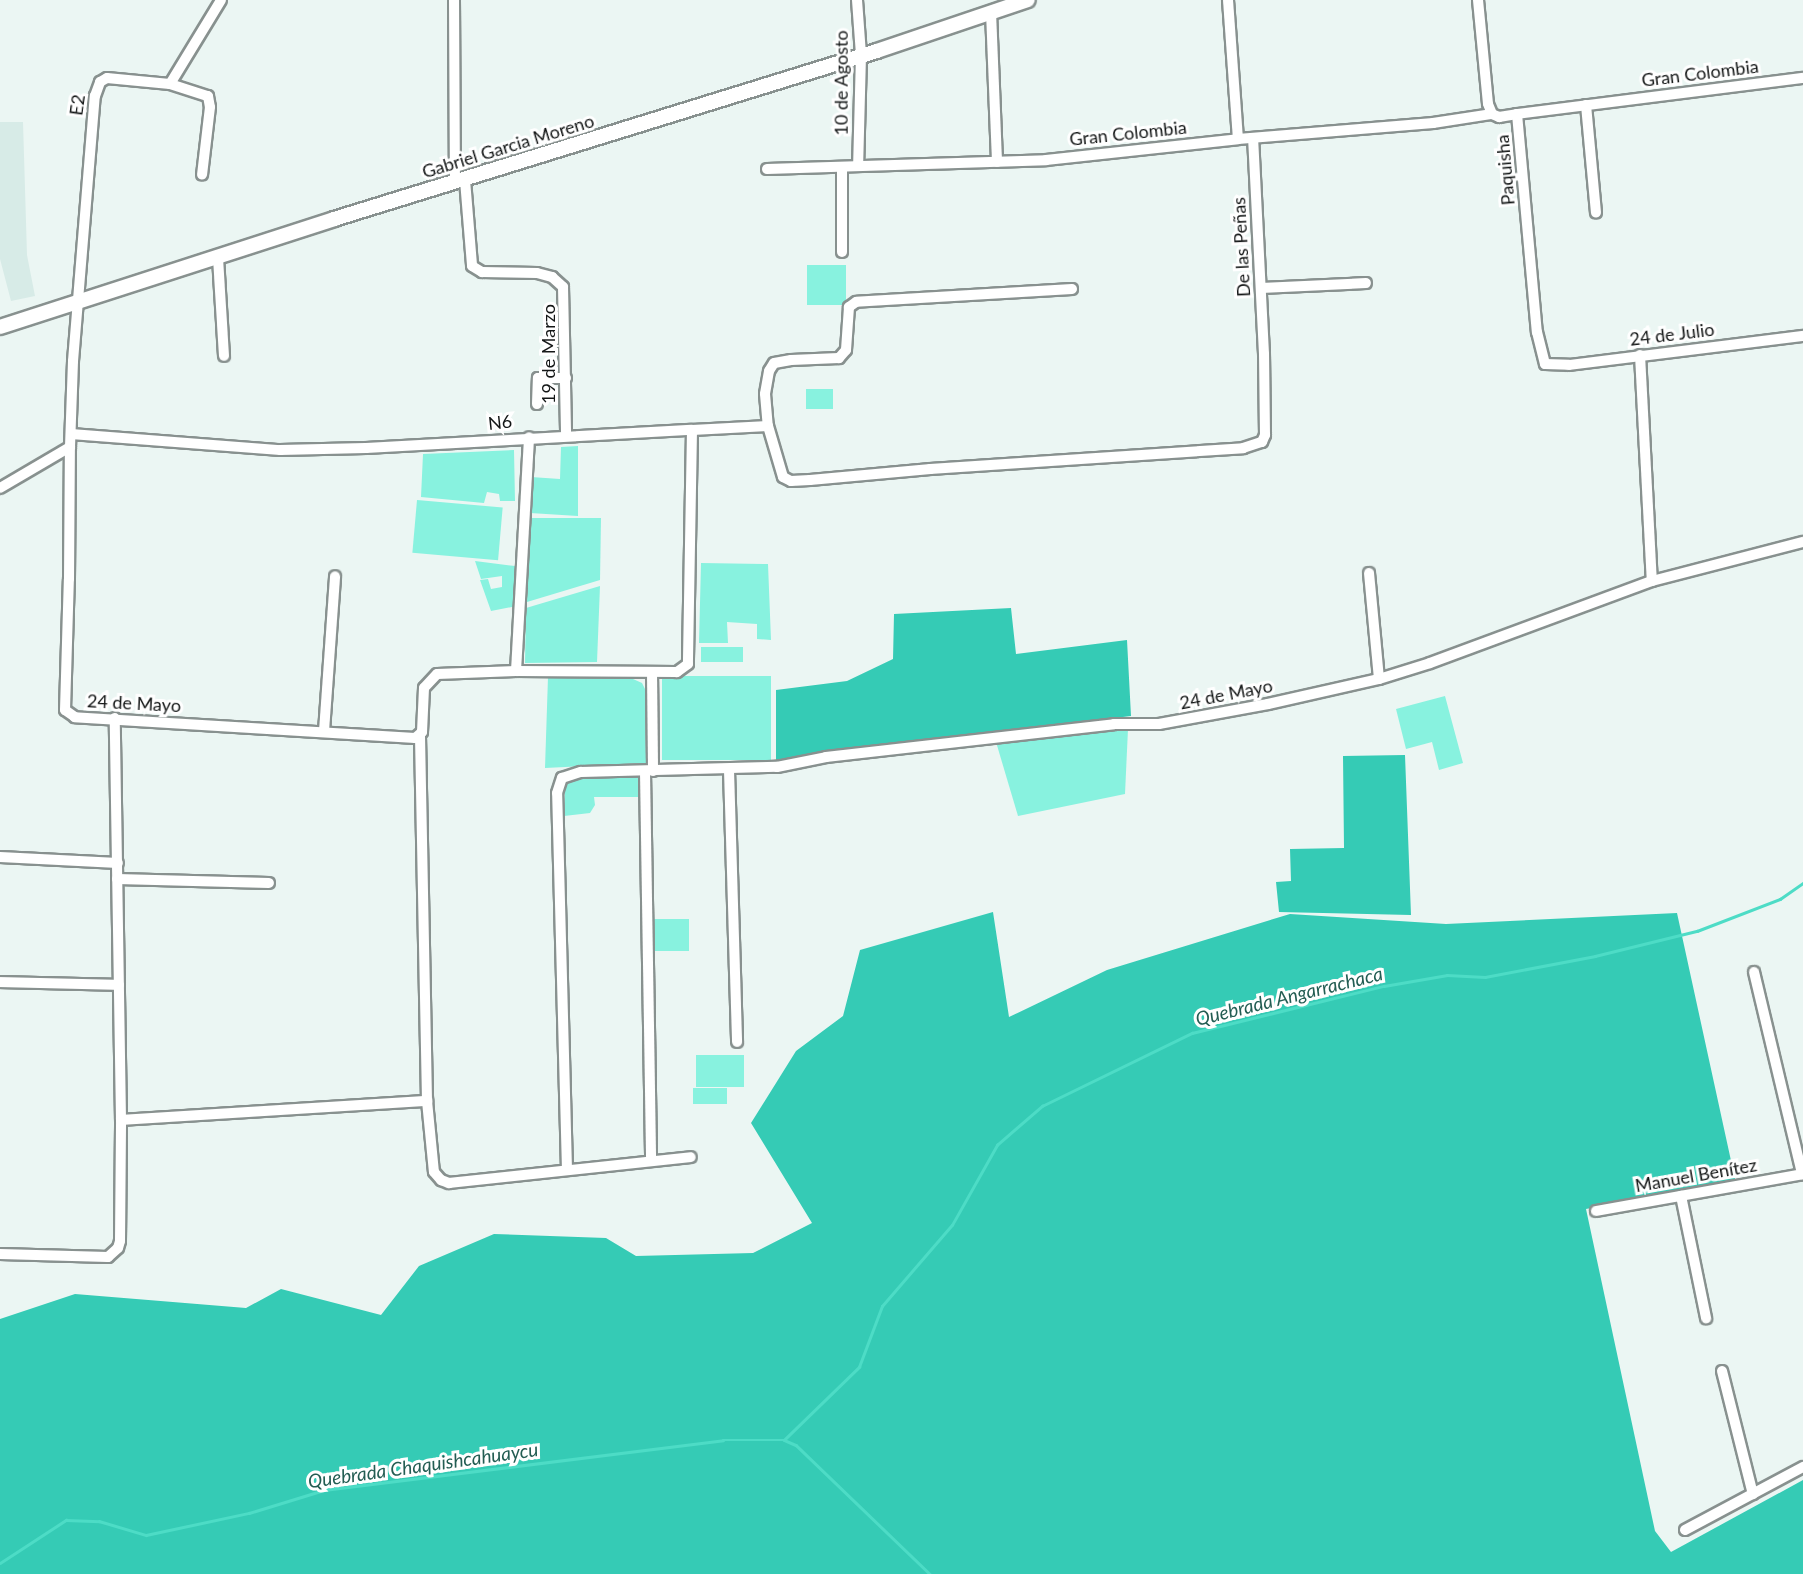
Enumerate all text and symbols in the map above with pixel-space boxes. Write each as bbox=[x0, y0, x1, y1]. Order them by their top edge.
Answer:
street label: 10 de Agosto bbox=[830, 30, 852, 136]
street label: Gran Colombia bbox=[1640, 55, 1760, 91]
street label: E2 bbox=[65, 93, 89, 117]
street label: Gabriel Garcia Moreno bbox=[419, 110, 597, 182]
street label: Gran Colombia bbox=[1068, 116, 1188, 150]
street label: Paquisha bbox=[1491, 134, 1519, 206]
street label: De las Peñas bbox=[1228, 197, 1254, 297]
street label: 19 de Marzo bbox=[537, 304, 559, 404]
street label: 24 de Julio bbox=[1628, 318, 1716, 350]
street label: N6 bbox=[487, 410, 513, 434]
street label: 24 de Mayo bbox=[1178, 674, 1274, 714]
street label: 24 de Mayo bbox=[86, 690, 182, 716]
water label: Quebrada Angarrachaca bbox=[1193, 962, 1385, 1030]
street label: Manuel Benítez bbox=[1633, 1154, 1759, 1196]
water label: Quebrada Chaquishcahuaycu bbox=[306, 1438, 540, 1492]

